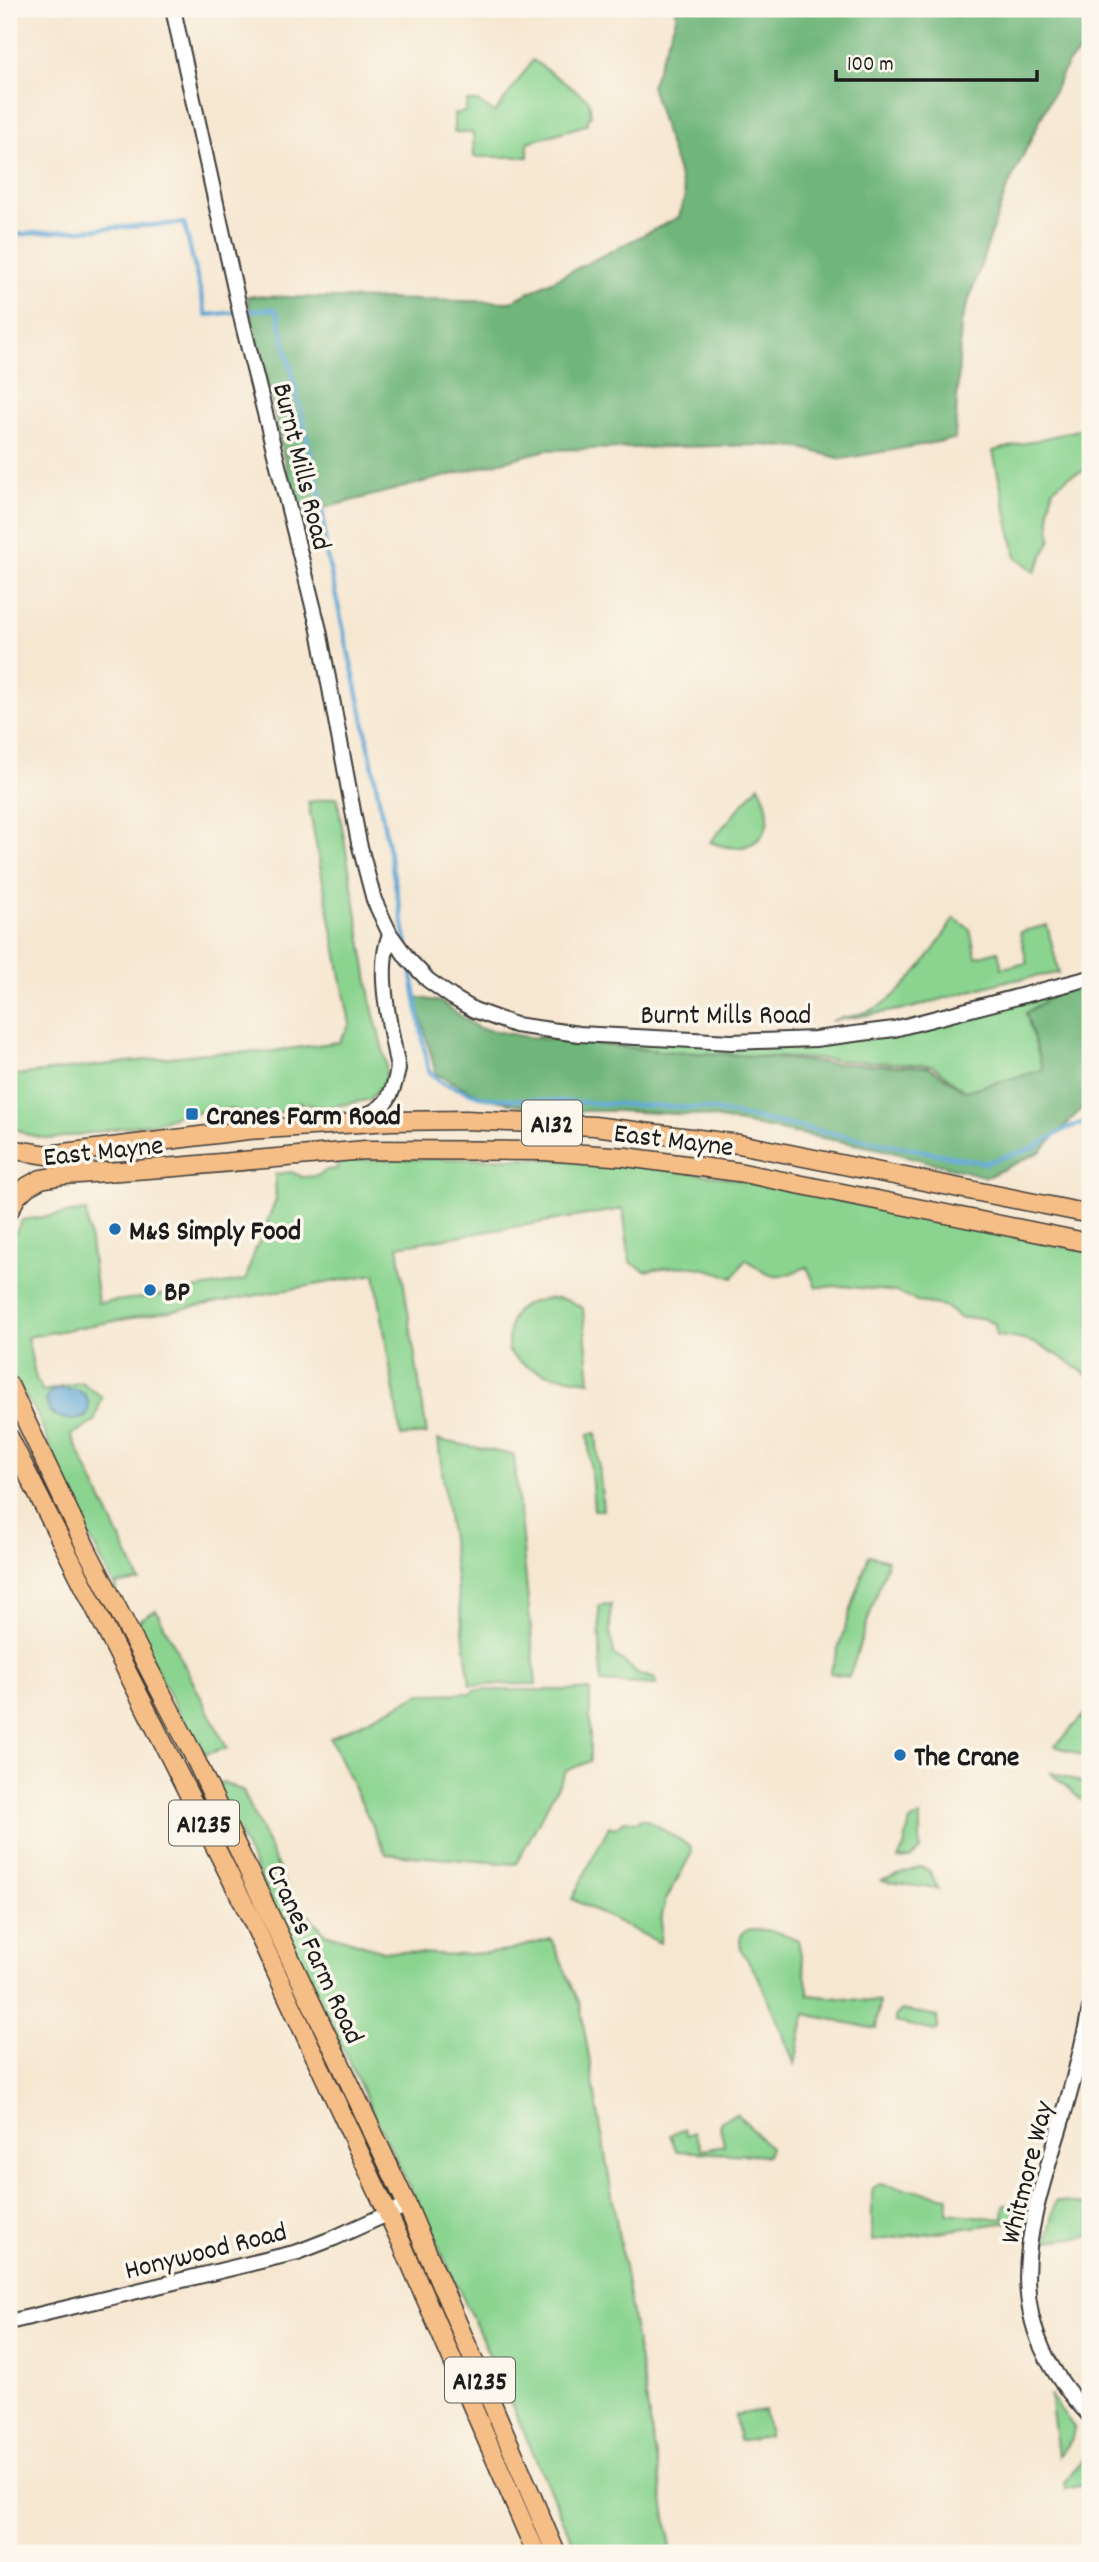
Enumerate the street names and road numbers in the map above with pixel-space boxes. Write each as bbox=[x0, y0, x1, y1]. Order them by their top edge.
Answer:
street label: Burnt Mills Road bbox=[259, 379, 339, 555]
street label: Burnt Mills Road bbox=[641, 998, 811, 1038]
road number: A132 bbox=[522, 1100, 582, 1146]
street label: East Mayne bbox=[611, 1116, 736, 1170]
street label: East Mayne bbox=[42, 1128, 166, 1180]
road number: A1235 bbox=[169, 1800, 239, 1846]
street label: Cranes Farm Road bbox=[253, 1858, 372, 2052]
street label: Whitmore Way bbox=[993, 2097, 1067, 2249]
street label: Honywood Road bbox=[121, 2214, 292, 2293]
road number: A1235 bbox=[445, 2358, 515, 2402]

